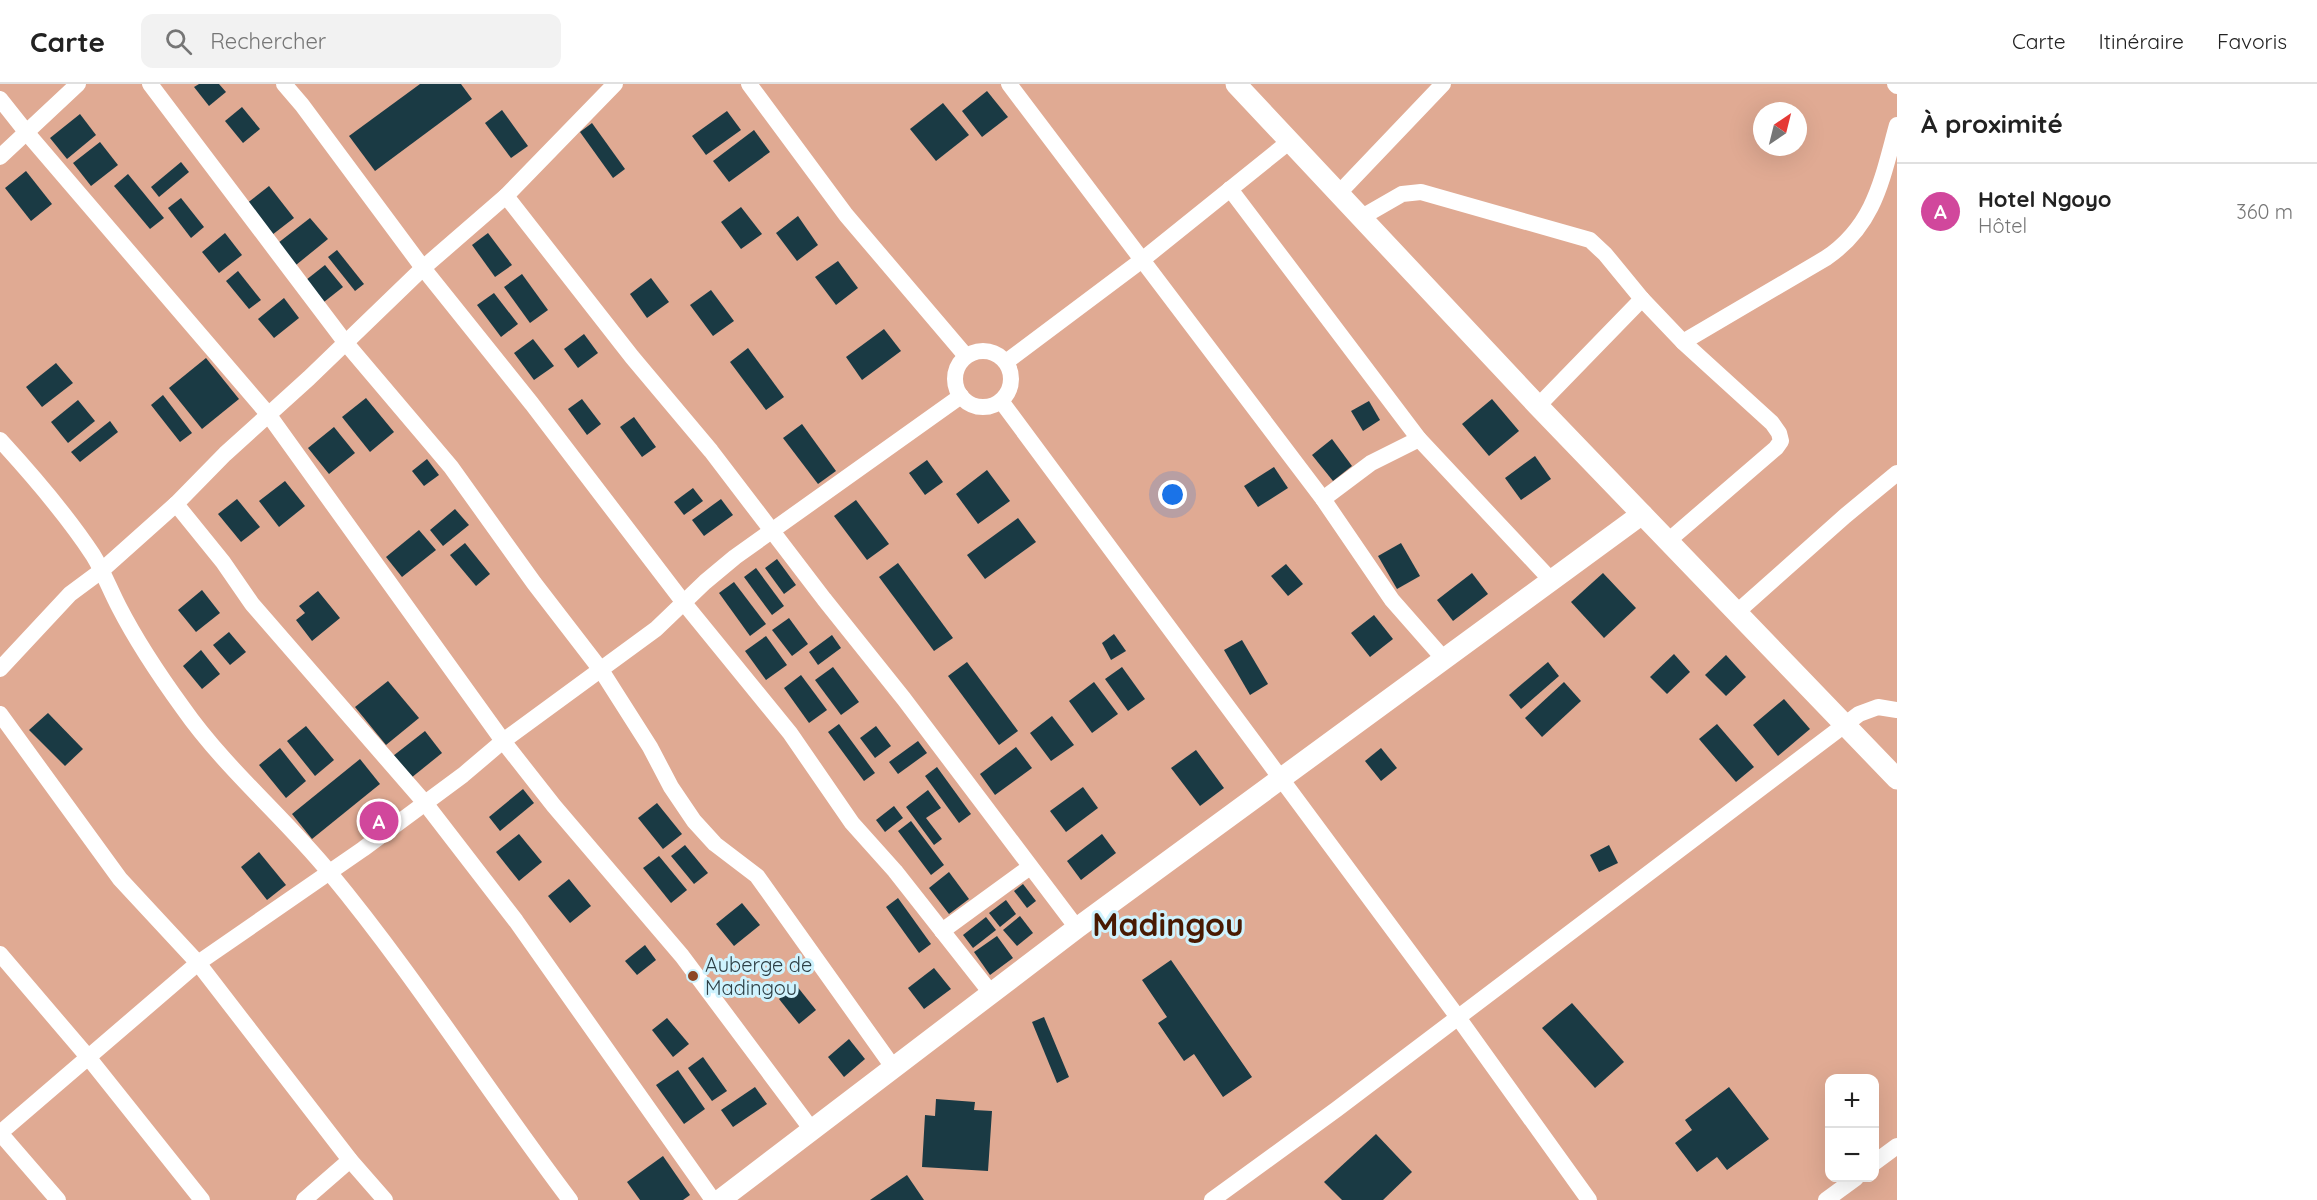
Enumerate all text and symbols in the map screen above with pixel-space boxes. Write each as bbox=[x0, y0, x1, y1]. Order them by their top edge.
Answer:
search box bbox=[141, 14, 561, 68]
text: Carte bbox=[30, 24, 105, 59]
icon: search bbox=[162, 25, 195, 58]
text: Rechercher bbox=[210, 27, 326, 55]
text: Carte bbox=[2012, 28, 2066, 54]
text: Itinéraire bbox=[2099, 28, 2184, 54]
text: Favoris bbox=[2217, 28, 2287, 54]
north arrow bbox=[1753, 102, 1807, 156]
text: À proximité bbox=[1921, 107, 2063, 140]
text: Hotel Ngoyo bbox=[1978, 185, 2112, 213]
text: A bbox=[1934, 199, 1947, 224]
text: 360 m bbox=[2236, 199, 2293, 224]
text: Hôtel bbox=[1978, 213, 2027, 238]
your location bbox=[1158, 480, 1187, 509]
pin: A bbox=[360, 798, 398, 844]
district label: Madingou bbox=[1092, 904, 1244, 944]
place label: Auberge de Madingou bbox=[705, 952, 812, 1000]
marker: Auberge de Madingou bbox=[686, 969, 700, 983]
map controls bbox=[1825, 1074, 1879, 1182]
button: + bbox=[1825, 1074, 1879, 1128]
button: − bbox=[1825, 1128, 1879, 1182]

